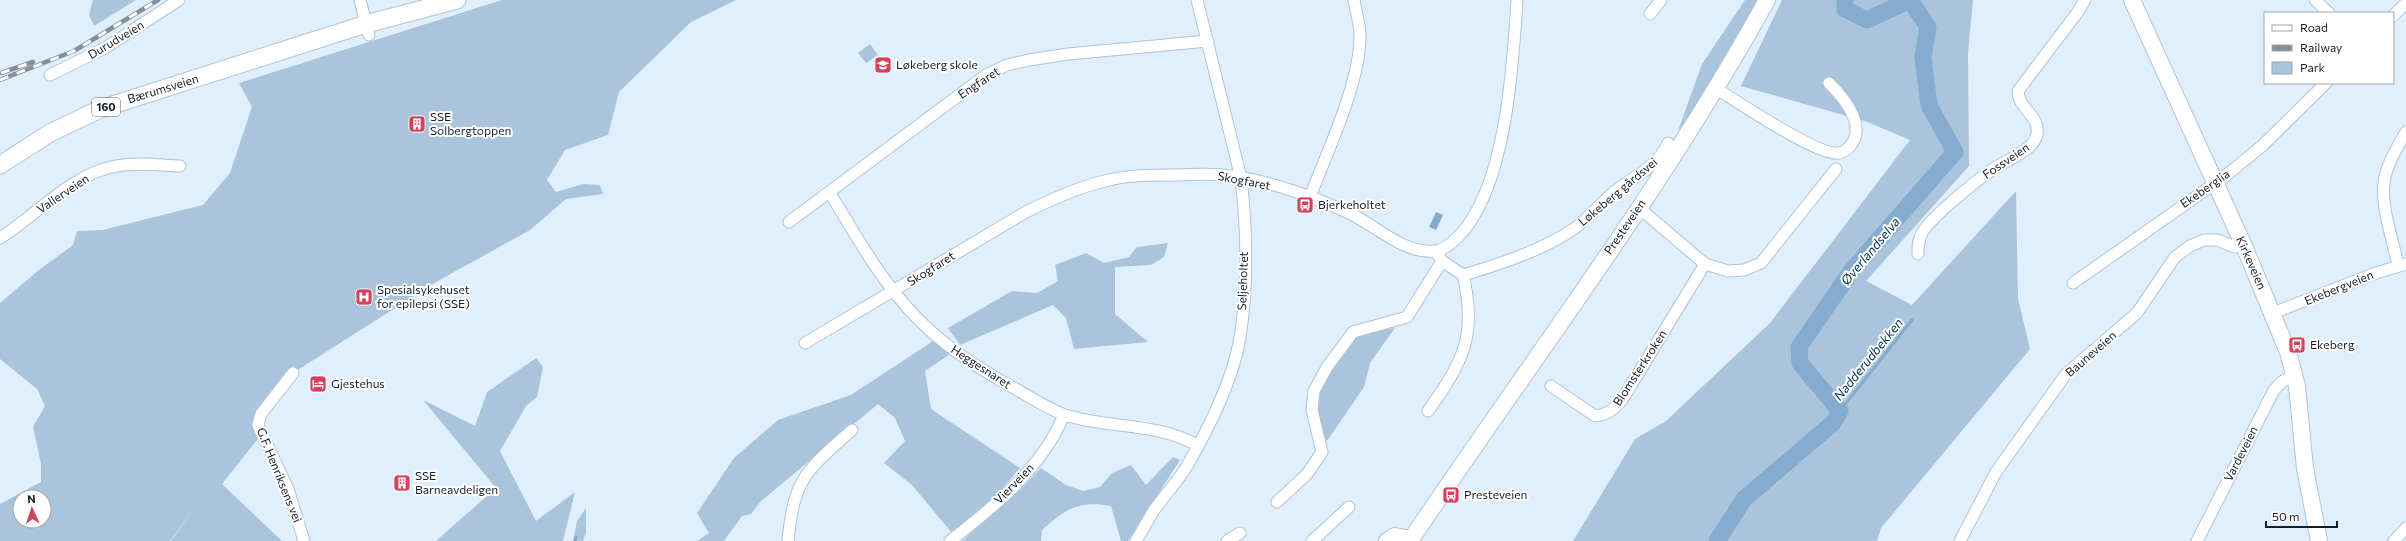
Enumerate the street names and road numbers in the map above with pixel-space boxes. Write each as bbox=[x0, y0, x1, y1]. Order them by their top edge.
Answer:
street label: Durudveien bbox=[85, 17, 146, 61]
street label: Engfaret bbox=[955, 63, 1002, 101]
street label: Bærumsveien bbox=[126, 71, 200, 105]
road number: 160 bbox=[92, 98, 120, 116]
street label: Fossveien bbox=[1980, 140, 2031, 181]
street label: Løkeberg gårdsvei bbox=[1575, 154, 1660, 228]
street label: Ekeberglia bbox=[2177, 166, 2232, 210]
street label: Skogfaret bbox=[1217, 168, 1272, 192]
street label: Vallerveien bbox=[34, 171, 91, 216]
street label: Presteveien bbox=[1601, 196, 1648, 257]
street label: Kirkeveien bbox=[2234, 234, 2270, 291]
street label: Skogfaret bbox=[904, 248, 957, 288]
street label: Seljeholtet bbox=[1234, 251, 1250, 311]
street label: Ekebergveien bbox=[2302, 267, 2375, 307]
street label: Blomsterkroken bbox=[1609, 327, 1669, 408]
street label: Bauneveien bbox=[2062, 328, 2118, 379]
street label: Heggesnaret bbox=[949, 342, 1014, 391]
street label: Vardeveien bbox=[2220, 424, 2260, 484]
street label: G.F. Henriksens vei bbox=[255, 425, 305, 524]
street label: Vierveien bbox=[991, 460, 1036, 507]

